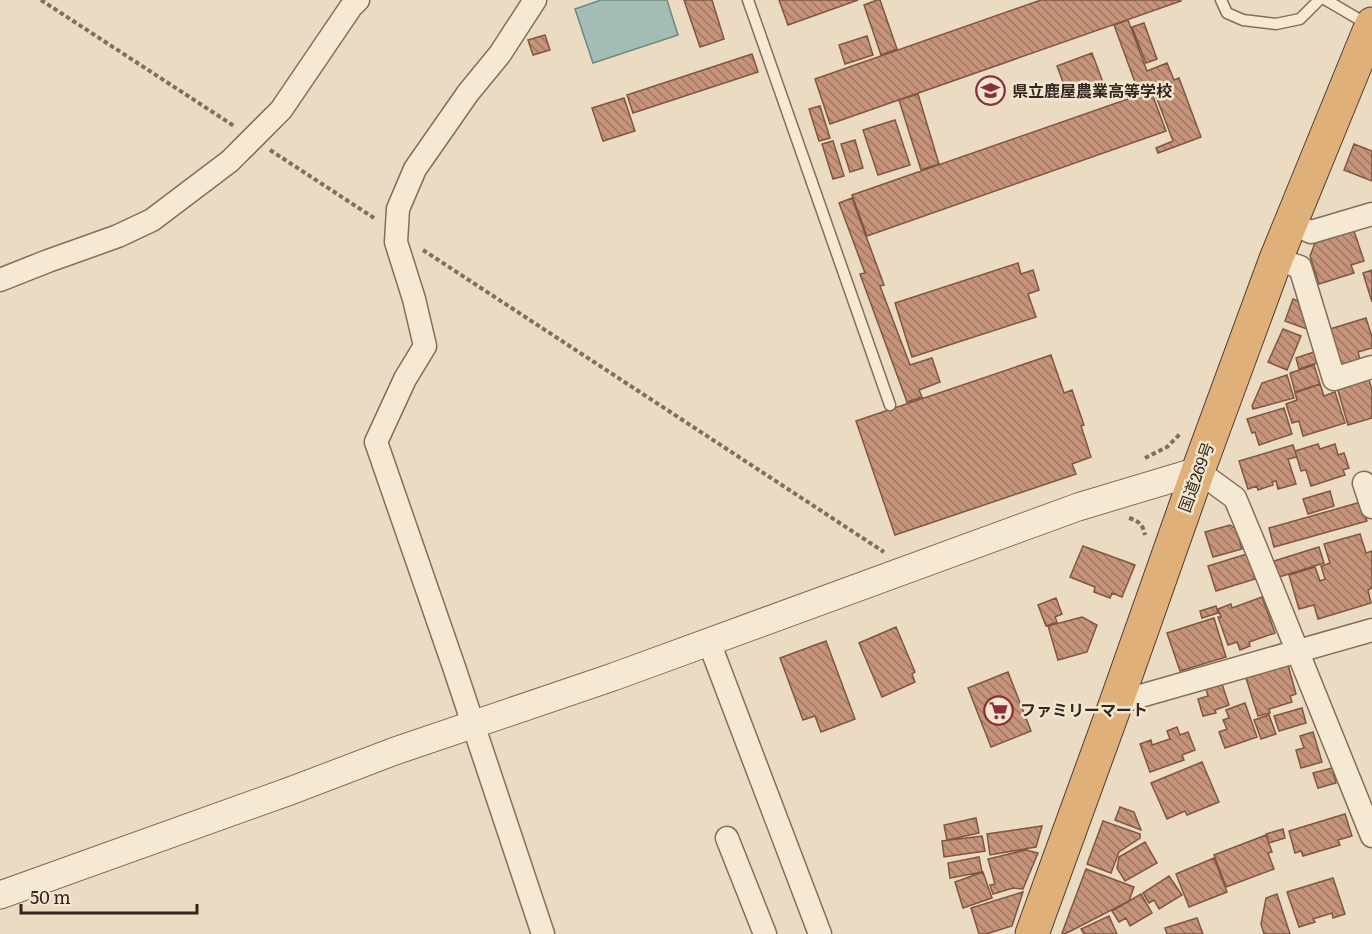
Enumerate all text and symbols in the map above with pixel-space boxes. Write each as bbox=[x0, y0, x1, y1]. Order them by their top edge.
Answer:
school or university icon: 県立鹿屋農業高等学校 bbox=[975, 75, 1007, 107]
place label: 県立鹿屋農業高等学校 bbox=[1012, 78, 1172, 102]
street label: 国道269号 bbox=[1171, 438, 1219, 515]
supermarket icon: ファミリーマート bbox=[983, 694, 1015, 726]
place label: ファミリーマート bbox=[1020, 697, 1148, 721]
scale bar bbox=[21, 877, 196, 915]
text: 50 m bbox=[30, 883, 71, 910]

